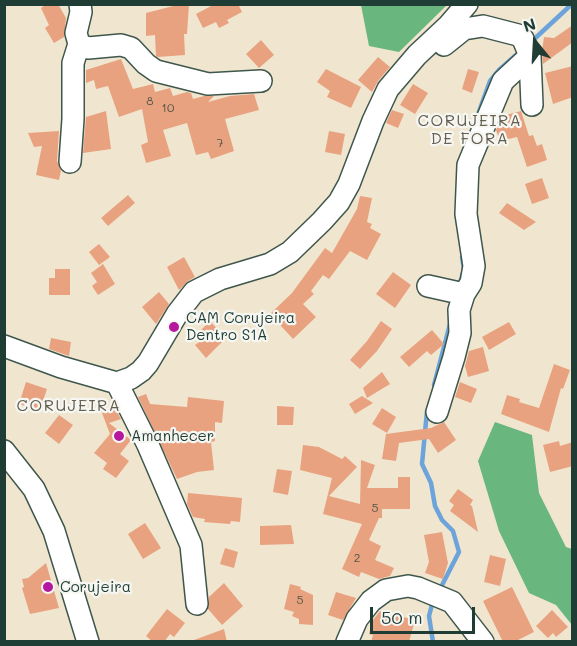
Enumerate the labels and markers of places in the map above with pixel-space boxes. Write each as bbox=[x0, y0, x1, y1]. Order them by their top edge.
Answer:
place label: CAM Corujeira Dentro S1A bbox=[186, 309, 295, 344]
marker: CAM Corujeira Dentro S1A bbox=[167, 320, 181, 334]
place label: Amanhecer bbox=[131, 427, 214, 445]
marker: Amanhecer bbox=[112, 429, 126, 443]
place label: Corujeira bbox=[60, 578, 131, 596]
marker: Corujeira bbox=[41, 580, 55, 594]

